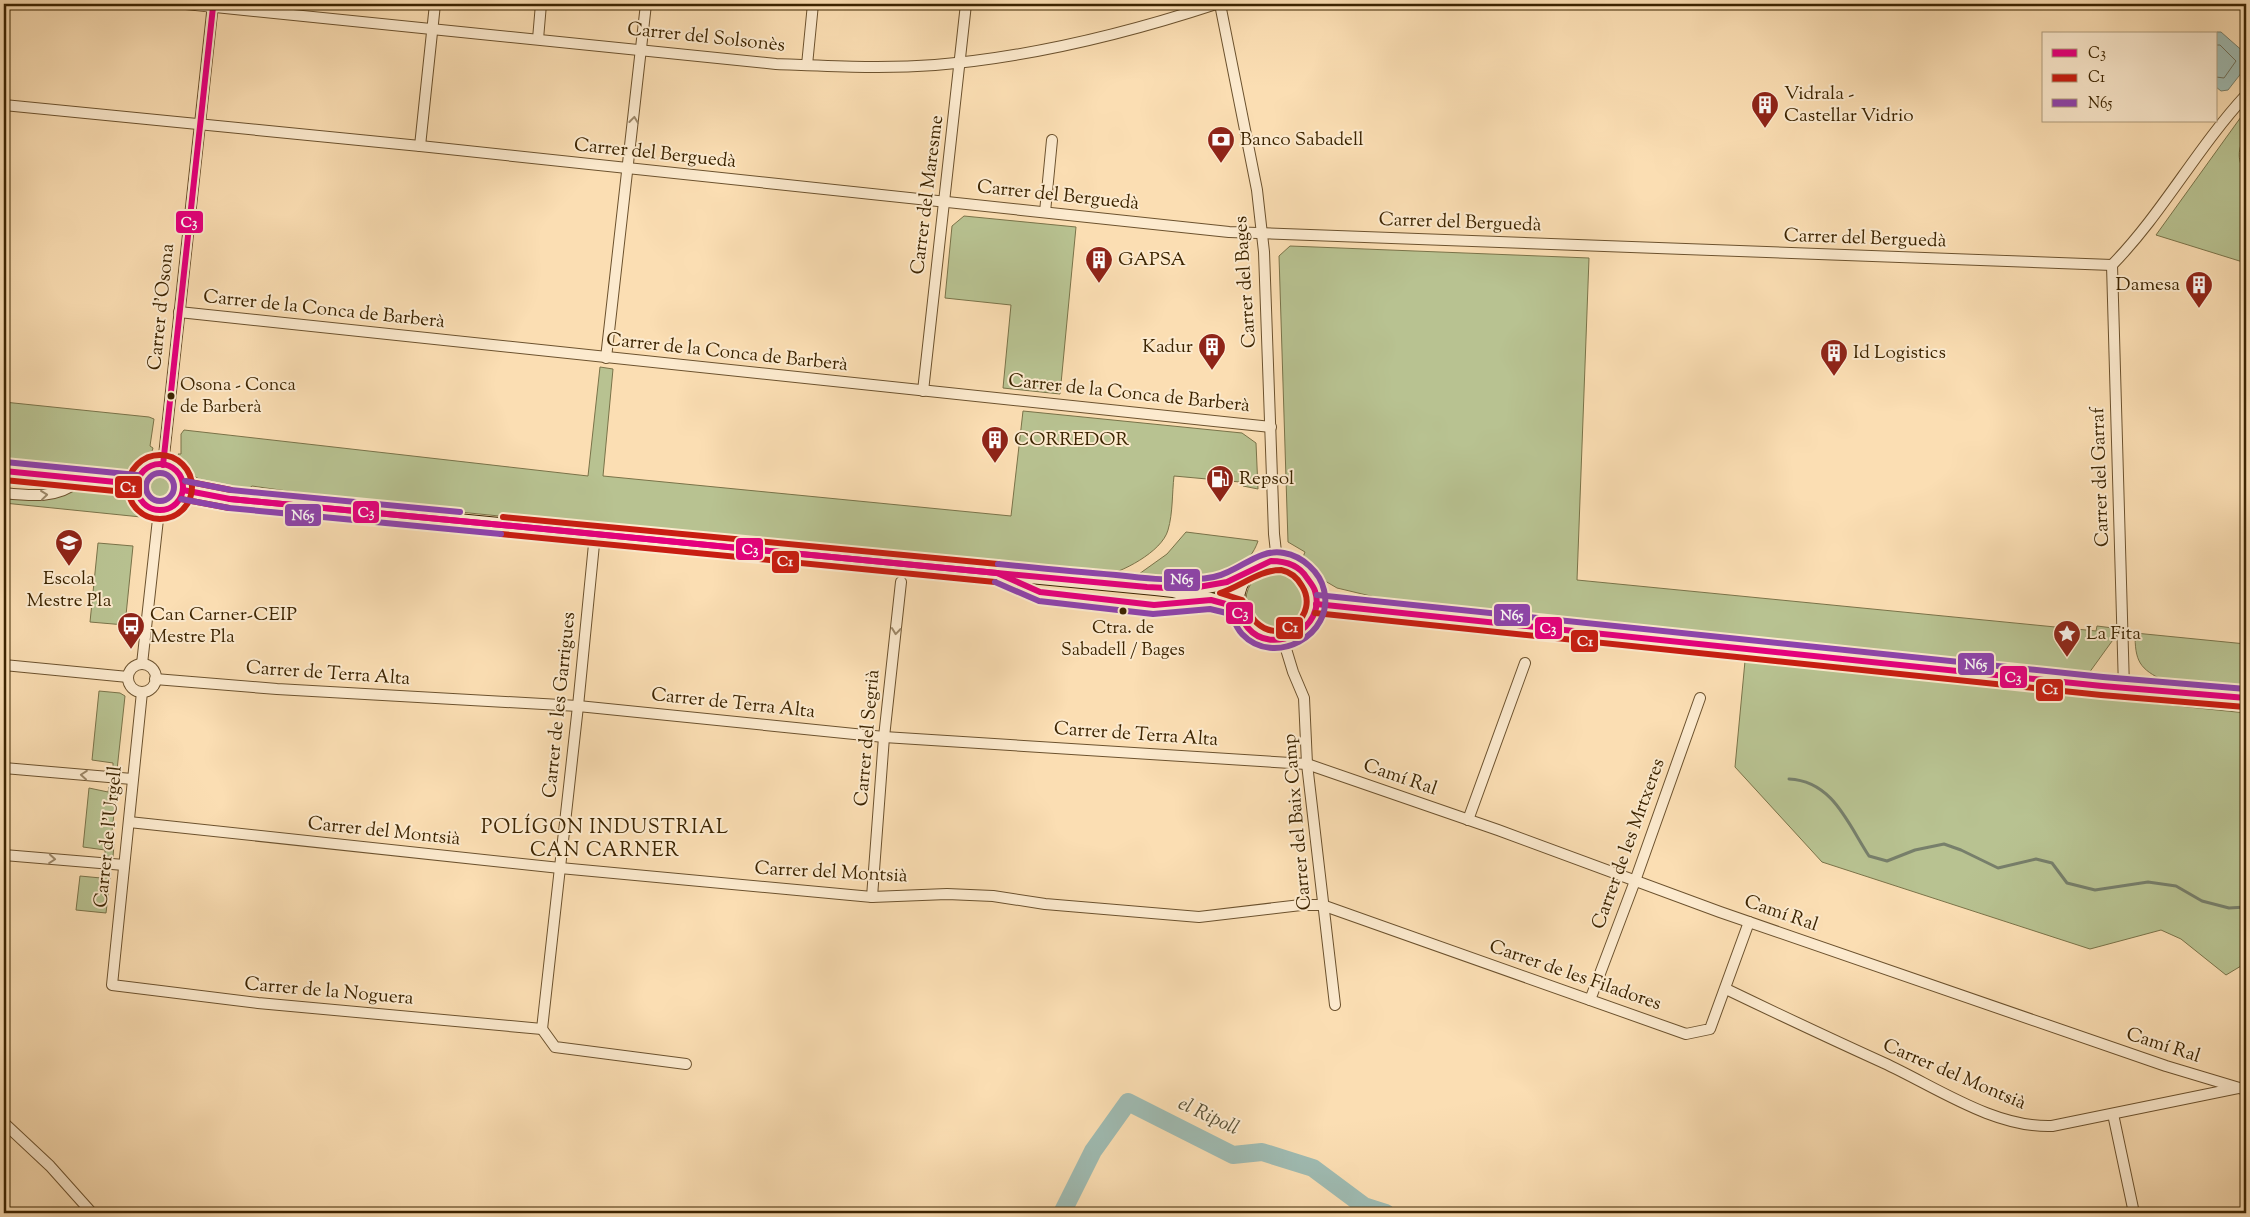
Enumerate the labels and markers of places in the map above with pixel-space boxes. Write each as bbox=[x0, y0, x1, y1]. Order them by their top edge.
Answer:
place label: Vidrala - Castellar Vidrio bbox=[1784, 81, 1914, 130]
building icon: Vidrala - Castellar Vidrio bbox=[1750, 90, 1780, 129]
bank icon: Banco Sabadell bbox=[1206, 125, 1236, 164]
place label: Banco Sabadell bbox=[1240, 127, 1363, 154]
building icon: GAPSA bbox=[1084, 245, 1114, 284]
place label: GAPSA bbox=[1118, 247, 1186, 274]
building icon: Damesa bbox=[2184, 270, 2214, 309]
place label: Damesa bbox=[2116, 272, 2180, 299]
building icon: Kadur bbox=[1197, 332, 1227, 371]
place label: Kadur bbox=[1142, 334, 1193, 361]
building icon: Id Logistics bbox=[1819, 338, 1849, 377]
place label: Id Logistics bbox=[1853, 340, 1946, 367]
place label: Osona - Conca de Barberà bbox=[180, 373, 296, 421]
marker: Osona - Conca de Barberà bbox=[166, 391, 176, 401]
building icon: CORREDOR bbox=[980, 425, 1010, 464]
place label: CORREDOR bbox=[1014, 427, 1130, 454]
fuel station icon: Repsol bbox=[1205, 464, 1235, 503]
place label: Repsol bbox=[1239, 466, 1294, 493]
school or university icon: Escola Mestre Pla bbox=[54, 528, 84, 567]
place label: Escola Mestre Pla bbox=[27, 566, 112, 615]
place label: Can Carner-CEIP Mestre Pla bbox=[150, 602, 297, 651]
marker: Ctra. de Sabadell / Bages bbox=[1118, 606, 1128, 616]
bus stop icon: Can Carner-CEIP Mestre Pla bbox=[116, 611, 146, 650]
place label: Ctra. de Sabadell / Bages bbox=[1061, 616, 1185, 664]
place icon: La Fita bbox=[2052, 619, 2082, 658]
place label: La Fita bbox=[2086, 621, 2141, 648]

